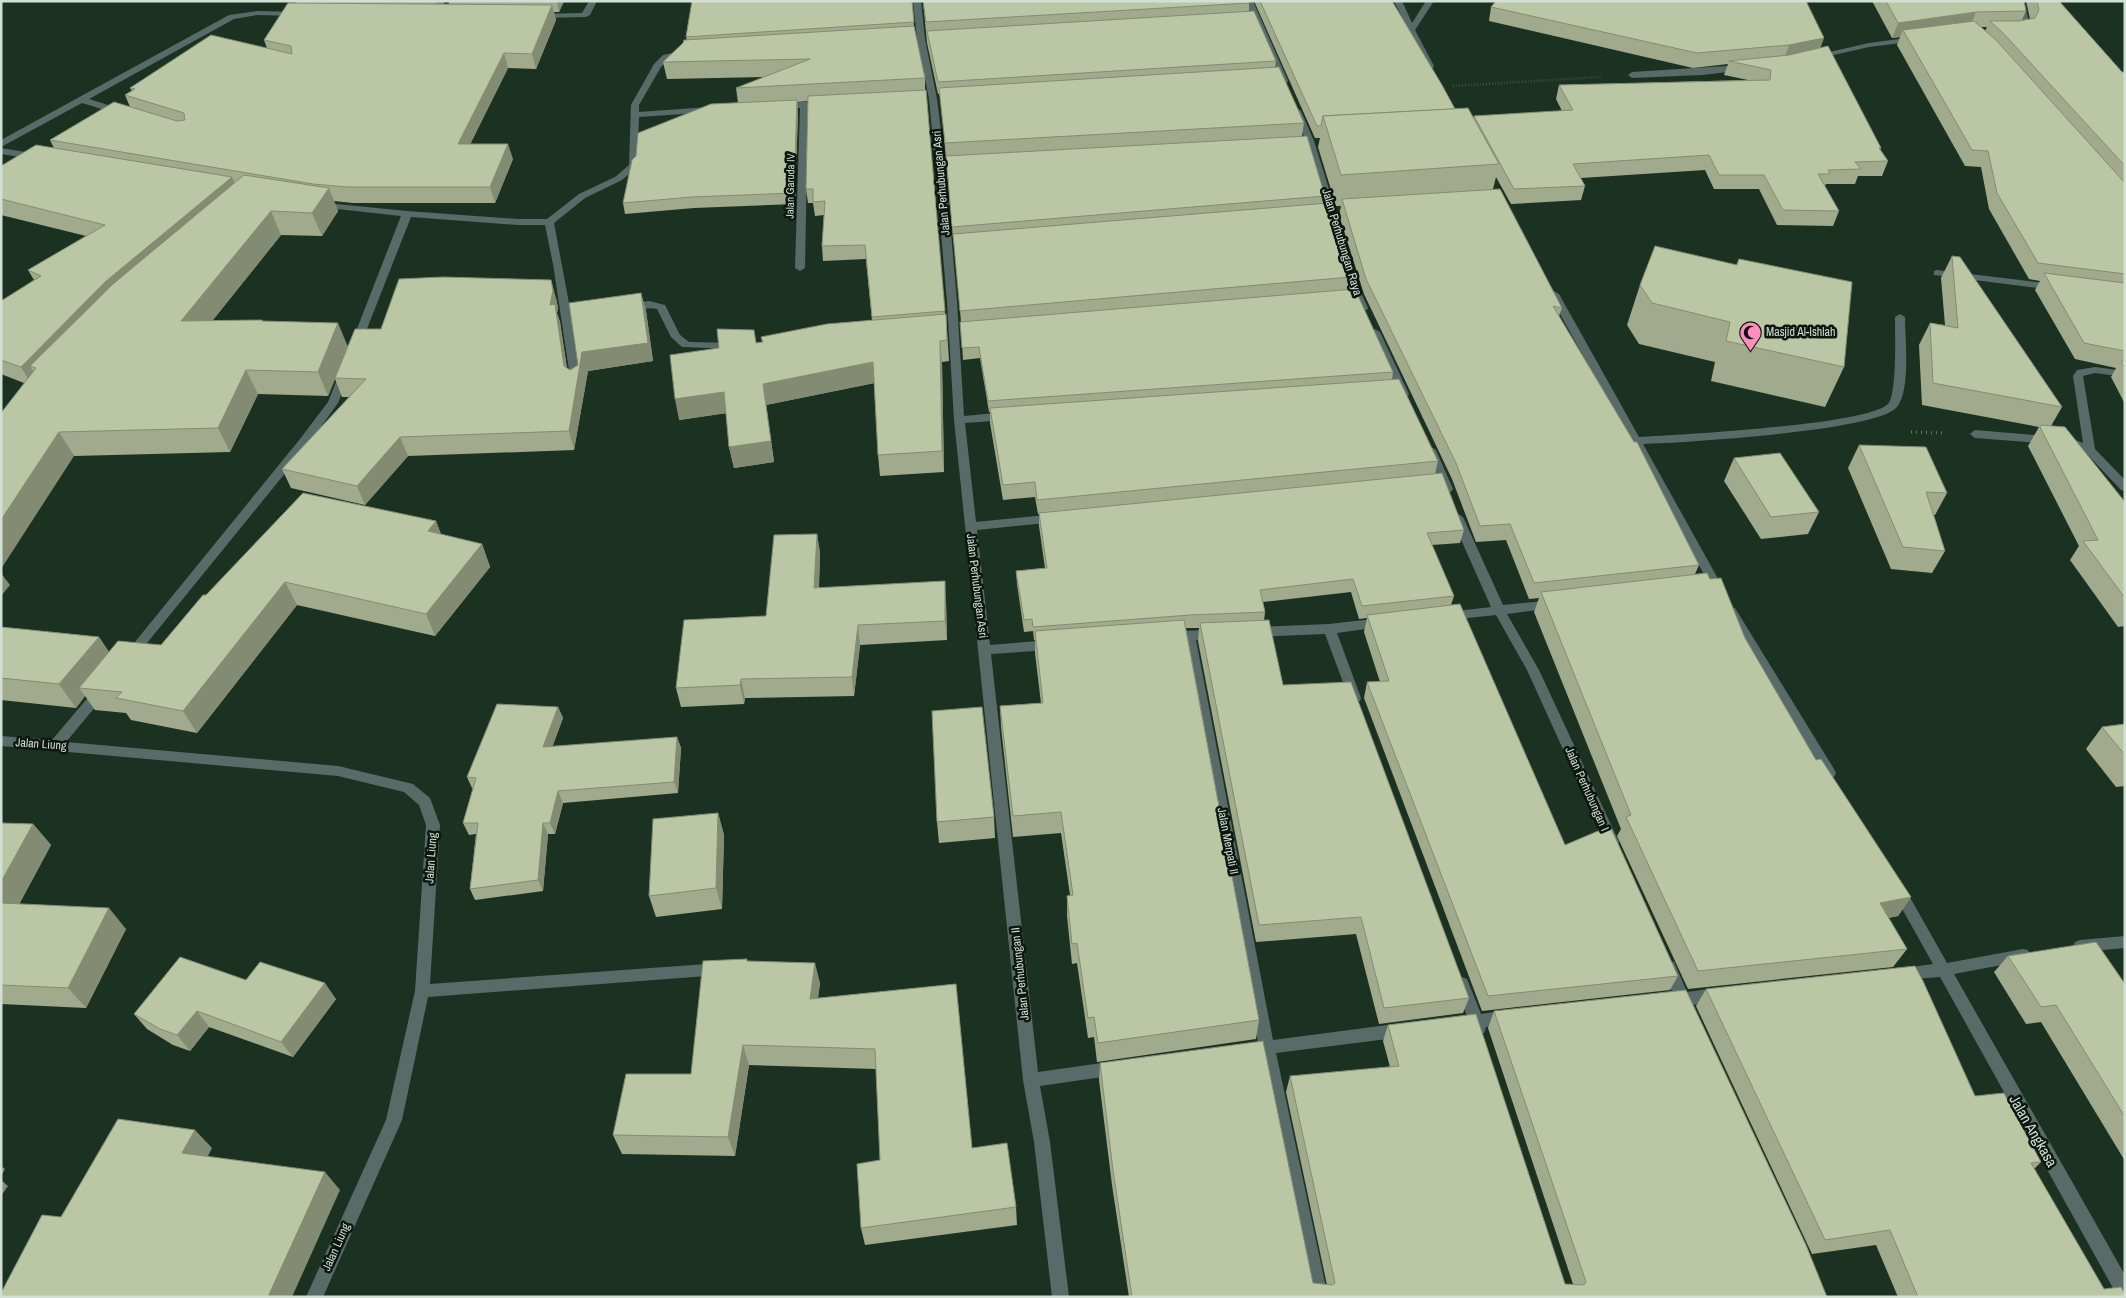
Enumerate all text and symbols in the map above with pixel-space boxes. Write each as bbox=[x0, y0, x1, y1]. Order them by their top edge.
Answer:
street label: Jalan Perhubungan Asri bbox=[928, 130, 954, 236]
street label: Jalan Garuda IV bbox=[782, 153, 798, 219]
street label: Jalan Perhubungan Raya bbox=[1318, 187, 1366, 298]
mosque icon: Masjid Al-Ishlah bbox=[1738, 320, 1762, 351]
place label: Masjid Al-Ishlah bbox=[1766, 324, 1835, 340]
street label: Jalan Perhubungan Asri bbox=[963, 533, 991, 639]
street label: Jalan Liung bbox=[15, 734, 67, 754]
street label: Jalan Perhubungan I bbox=[1561, 744, 1613, 834]
street label: Jalan Merpati II bbox=[1214, 806, 1242, 876]
street label: Jalan Liung bbox=[421, 832, 441, 884]
street label: Jalan Perhubungan II bbox=[1007, 927, 1033, 1021]
street label: Jalan Angkasa bbox=[2004, 1091, 2063, 1171]
street label: Jalan Liung bbox=[318, 1220, 354, 1273]

